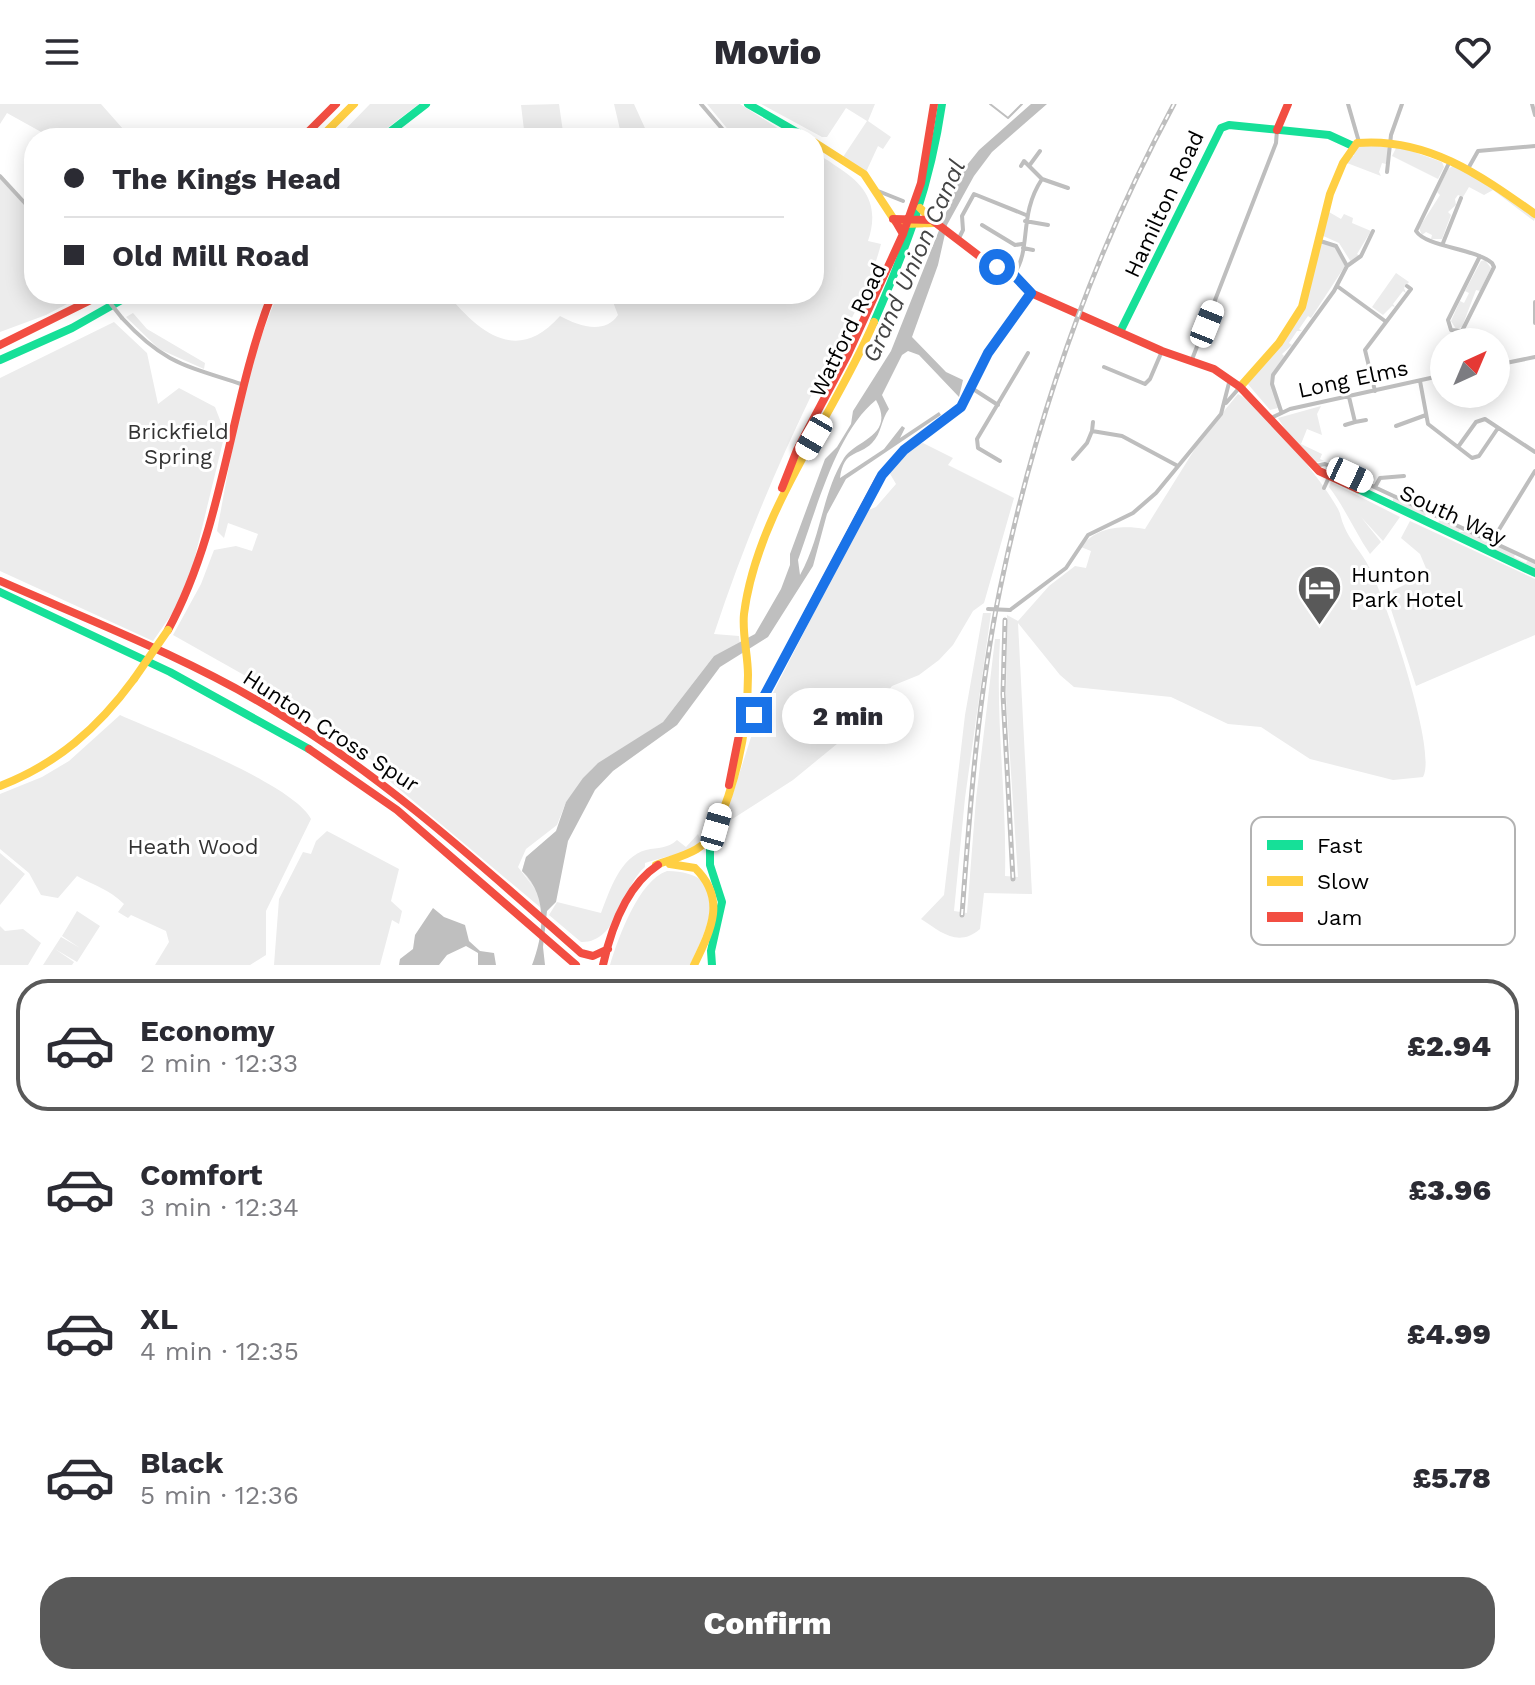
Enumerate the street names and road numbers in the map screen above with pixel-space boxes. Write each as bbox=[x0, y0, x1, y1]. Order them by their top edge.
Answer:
street label: Hamilton Road bbox=[1119, 127, 1209, 281]
street label: Watford Road bbox=[805, 259, 891, 401]
street label: Long Elms bbox=[1296, 355, 1410, 403]
street label: South Way bbox=[1396, 480, 1511, 551]
street label: Hunton Cross Spur bbox=[238, 665, 424, 797]

